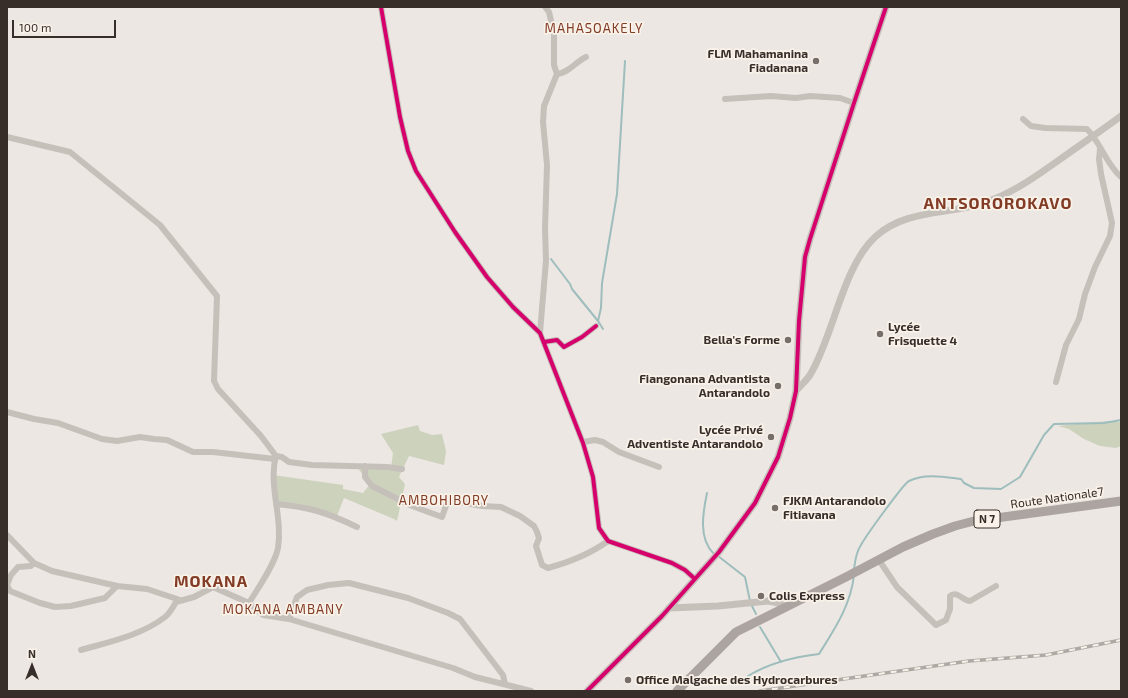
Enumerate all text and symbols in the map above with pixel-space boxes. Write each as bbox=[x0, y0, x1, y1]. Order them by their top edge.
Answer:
scale bar bbox=[14, 12, 118, 38]
text: 100 m bbox=[19, 20, 51, 34]
district label: MAHASOAKELY bbox=[544, 21, 644, 37]
place label: FLM Mahamanina Fiadanana bbox=[707, 47, 808, 75]
marker: FLM Mahamanina Fiadanana bbox=[811, 56, 821, 66]
district label: ANTSOROROKAVO bbox=[924, 194, 1072, 214]
place label: Lycée Frisquette 4 bbox=[888, 320, 957, 348]
marker: Lycée Frisquette 4 bbox=[875, 329, 885, 339]
place label: Bella's Forme bbox=[703, 333, 780, 347]
marker: Bella's Forme bbox=[783, 335, 793, 345]
place label: Fiangonana Advantista Antarandolo bbox=[639, 372, 770, 400]
marker: Fiangonana Advantista Antarandolo bbox=[773, 381, 783, 391]
place label: Lycée Privé Adventiste Antarandolo bbox=[627, 423, 763, 451]
marker: Lycée Privé Adventiste Antarandolo bbox=[766, 432, 776, 442]
street label: Route Nationale7 bbox=[1010, 484, 1104, 512]
district label: AMBOHIBORY bbox=[399, 493, 489, 509]
place label: FJKM Antarandolo Fitiavana bbox=[783, 494, 886, 522]
marker: FJKM Antarandolo Fitiavana bbox=[770, 503, 780, 513]
road number: N 7 bbox=[974, 510, 1000, 528]
district label: MOKANA bbox=[174, 572, 248, 592]
place label: Colis Express bbox=[769, 589, 845, 603]
marker: Colis Express bbox=[756, 591, 766, 601]
district label: MOKANA AMBANY bbox=[222, 602, 344, 618]
north arrow bbox=[12, 646, 52, 686]
text: N bbox=[28, 647, 36, 660]
place label: Office Malgache des Hydrocarbures bbox=[636, 673, 838, 687]
marker: Office Malgache des Hydrocarbures bbox=[623, 675, 633, 685]

